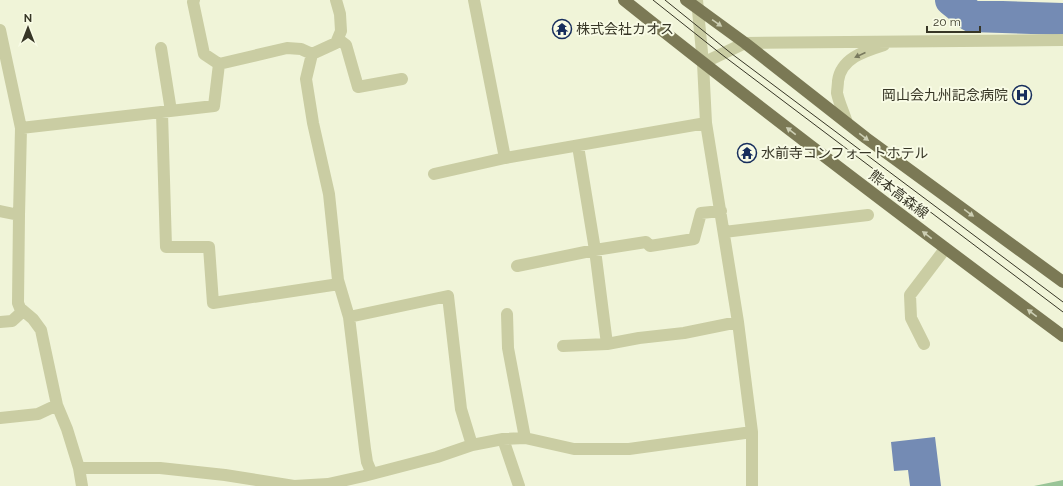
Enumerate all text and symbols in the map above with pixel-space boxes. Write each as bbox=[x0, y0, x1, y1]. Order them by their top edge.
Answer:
north arrow bbox=[8, 8, 48, 48]
scale bar bbox=[927, 8, 980, 34]
text: N bbox=[24, 12, 32, 25]
text: 20 m bbox=[933, 15, 961, 29]
temple icon: 株式会社カオス bbox=[551, 18, 573, 40]
one-way arrow bbox=[712, 19, 722, 27]
place label: 株式会社カオス bbox=[576, 21, 674, 37]
one-way arrow bbox=[854, 52, 865, 58]
hospital icon: 岡山会九州記念病院 bbox=[1011, 84, 1033, 106]
place label: 岡山会九州記念病院 bbox=[882, 87, 1008, 103]
one-way arrow bbox=[785, 126, 796, 135]
one-way arrow bbox=[859, 132, 870, 141]
temple icon: 水前寺コンフォートホテル bbox=[736, 142, 758, 164]
place label: 水前寺コンフォートホテル bbox=[761, 145, 929, 161]
street label: 熊本高森線 bbox=[866, 167, 932, 221]
one-way arrow bbox=[964, 209, 975, 217]
one-way arrow bbox=[922, 231, 933, 239]
one-way arrow bbox=[1026, 309, 1037, 317]

